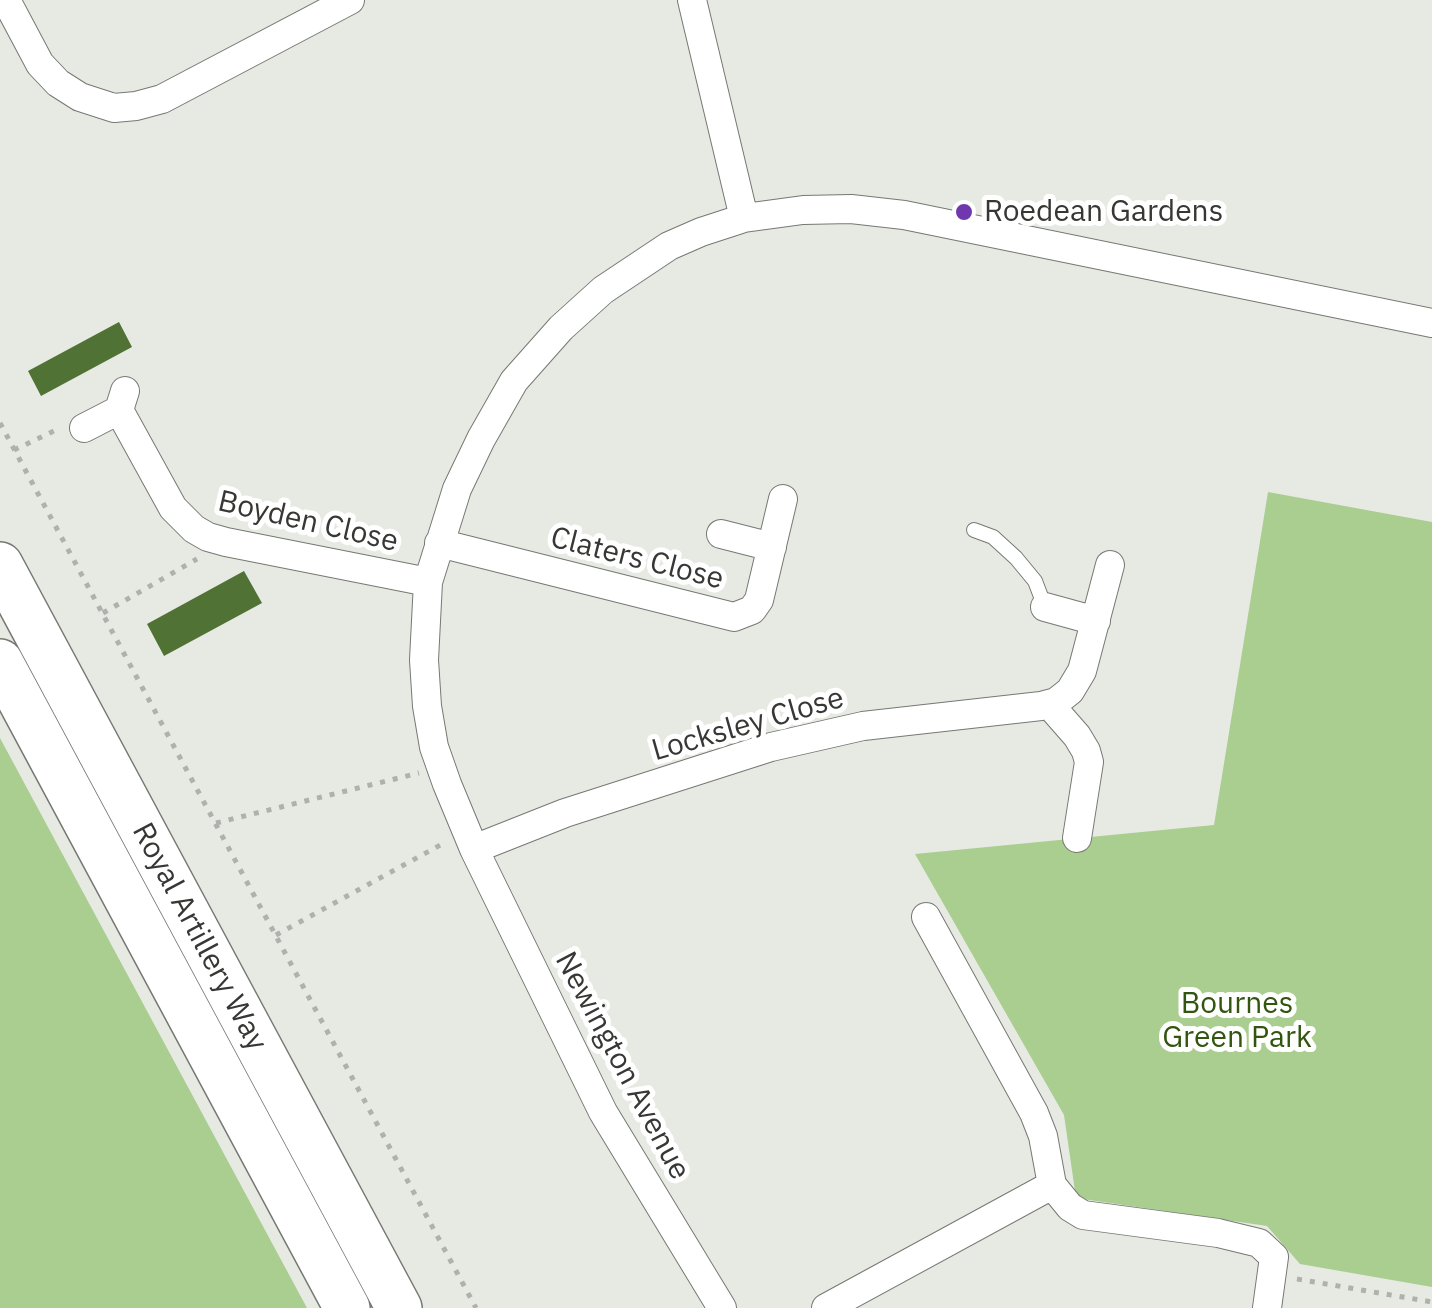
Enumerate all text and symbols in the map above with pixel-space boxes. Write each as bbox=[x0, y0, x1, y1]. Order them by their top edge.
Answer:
place label: Roedean Gardens bbox=[984, 194, 1223, 230]
marker: Roedean Gardens bbox=[953, 201, 975, 223]
street label: Boyden Close bbox=[214, 484, 402, 560]
street label: Claters Close bbox=[547, 520, 727, 598]
street label: Locksley Close bbox=[648, 680, 848, 770]
street label: Royal Artillery Way bbox=[124, 817, 274, 1057]
street label: Newington Avenue bbox=[547, 946, 697, 1186]
park label: Bournes Green Park bbox=[1162, 986, 1312, 1056]

